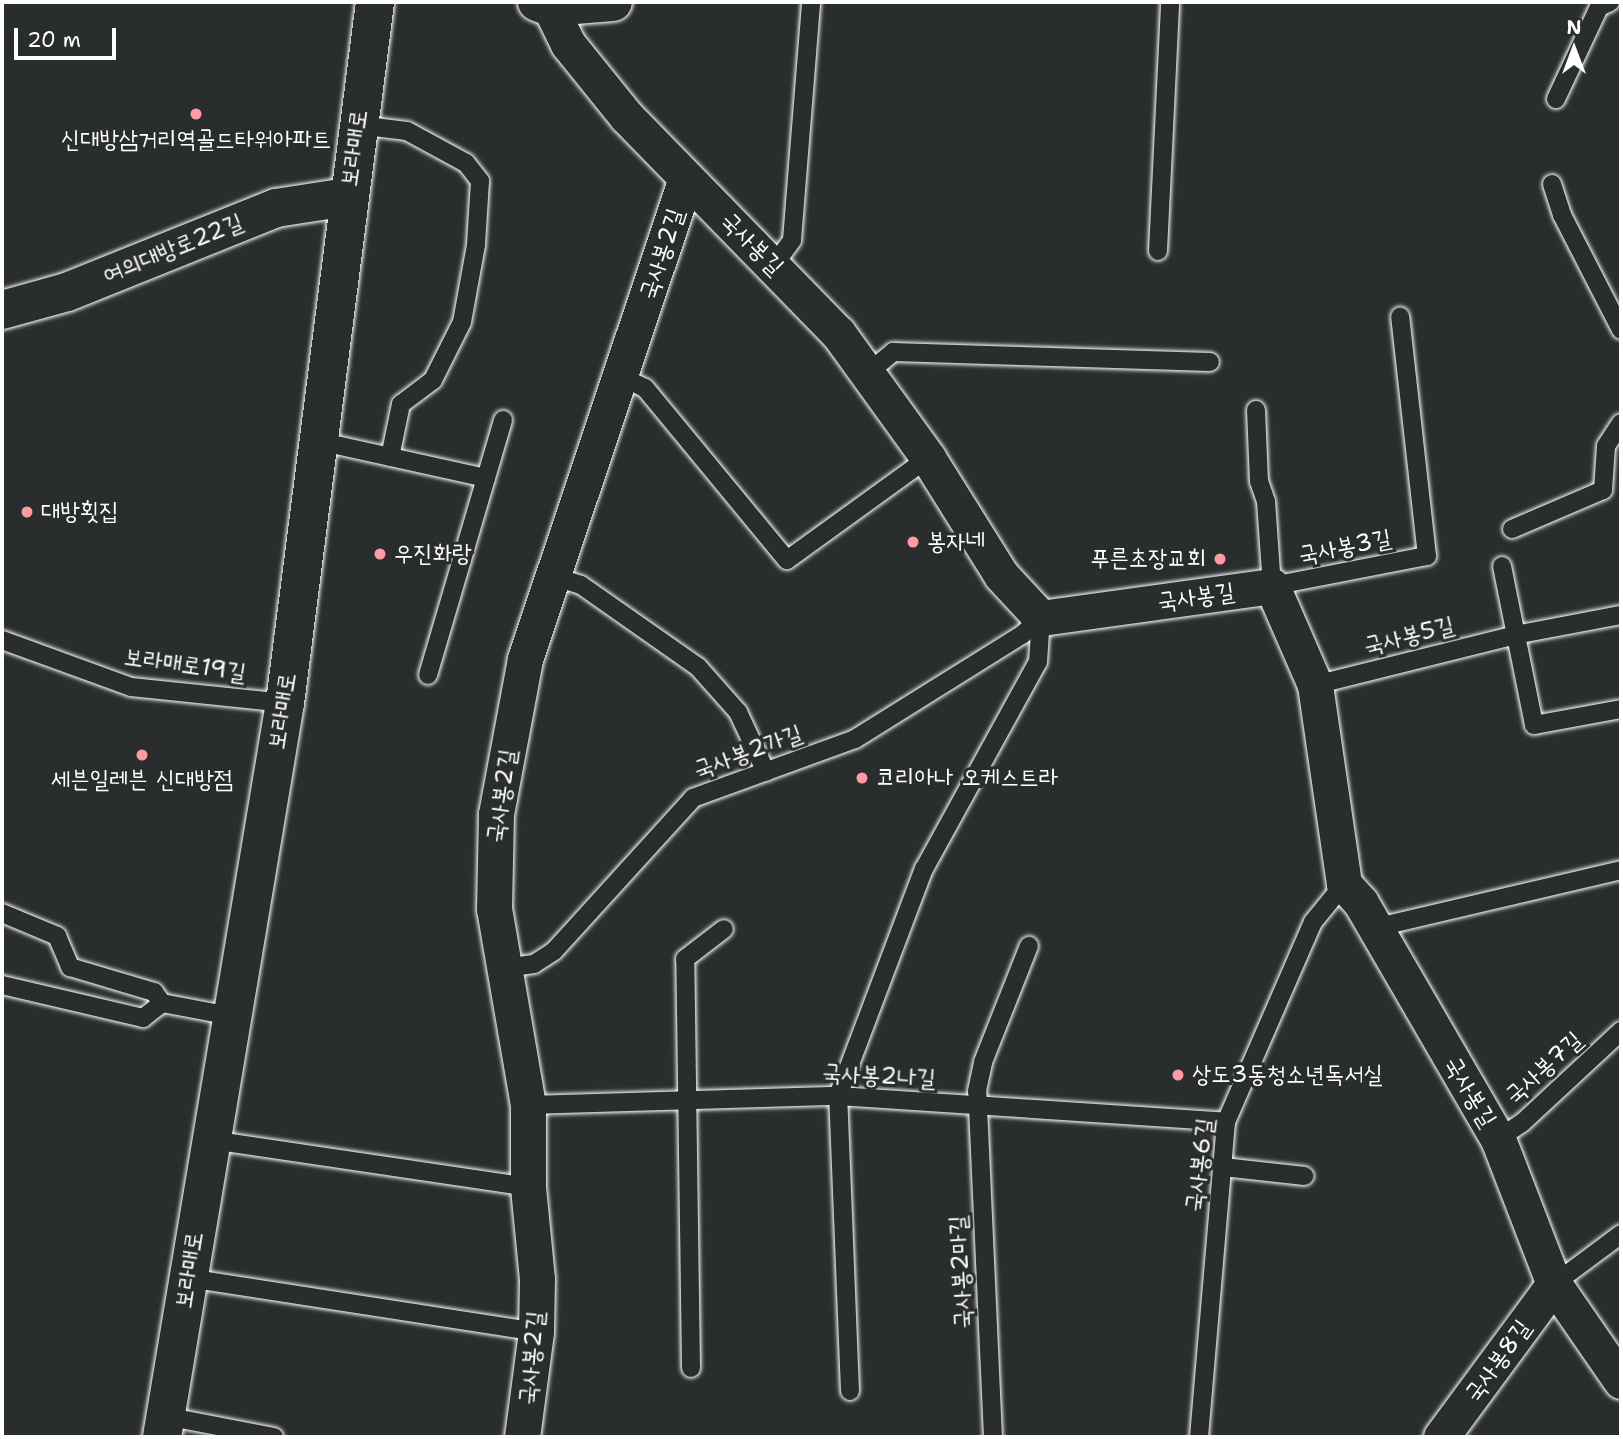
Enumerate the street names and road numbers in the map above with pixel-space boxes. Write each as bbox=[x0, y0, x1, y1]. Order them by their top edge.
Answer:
street label: 보라매로 bbox=[334, 108, 374, 188]
street label: 국사봉2길 bbox=[634, 205, 690, 303]
street label: 국사봉길 bbox=[715, 207, 789, 281]
street label: 여의대방로22길 bbox=[99, 208, 247, 290]
street label: 국사봉3길 bbox=[1296, 524, 1394, 570]
street label: 국사봉길 bbox=[1156, 577, 1236, 617]
street label: 국사봉5길 bbox=[1361, 611, 1457, 661]
street label: 보라매로19길 bbox=[122, 642, 248, 688]
street label: 보라매로 bbox=[262, 671, 302, 751]
street label: 국사봉2가길 bbox=[690, 719, 806, 785]
street label: 국사봉2길 bbox=[481, 747, 523, 845]
street label: 국사봉7길 bbox=[1499, 1026, 1589, 1110]
street label: 국사봉길 bbox=[1438, 1051, 1502, 1133]
street label: 국사봉2나길 bbox=[822, 1059, 936, 1093]
street label: 국사봉6길 bbox=[1180, 1117, 1220, 1213]
street label: 국사봉2마길 bbox=[944, 1215, 978, 1329]
street label: 보라매로 bbox=[169, 1230, 209, 1310]
street label: 국사봉2길 bbox=[514, 1310, 550, 1406]
street label: 국사봉8길 bbox=[1459, 1314, 1537, 1408]

